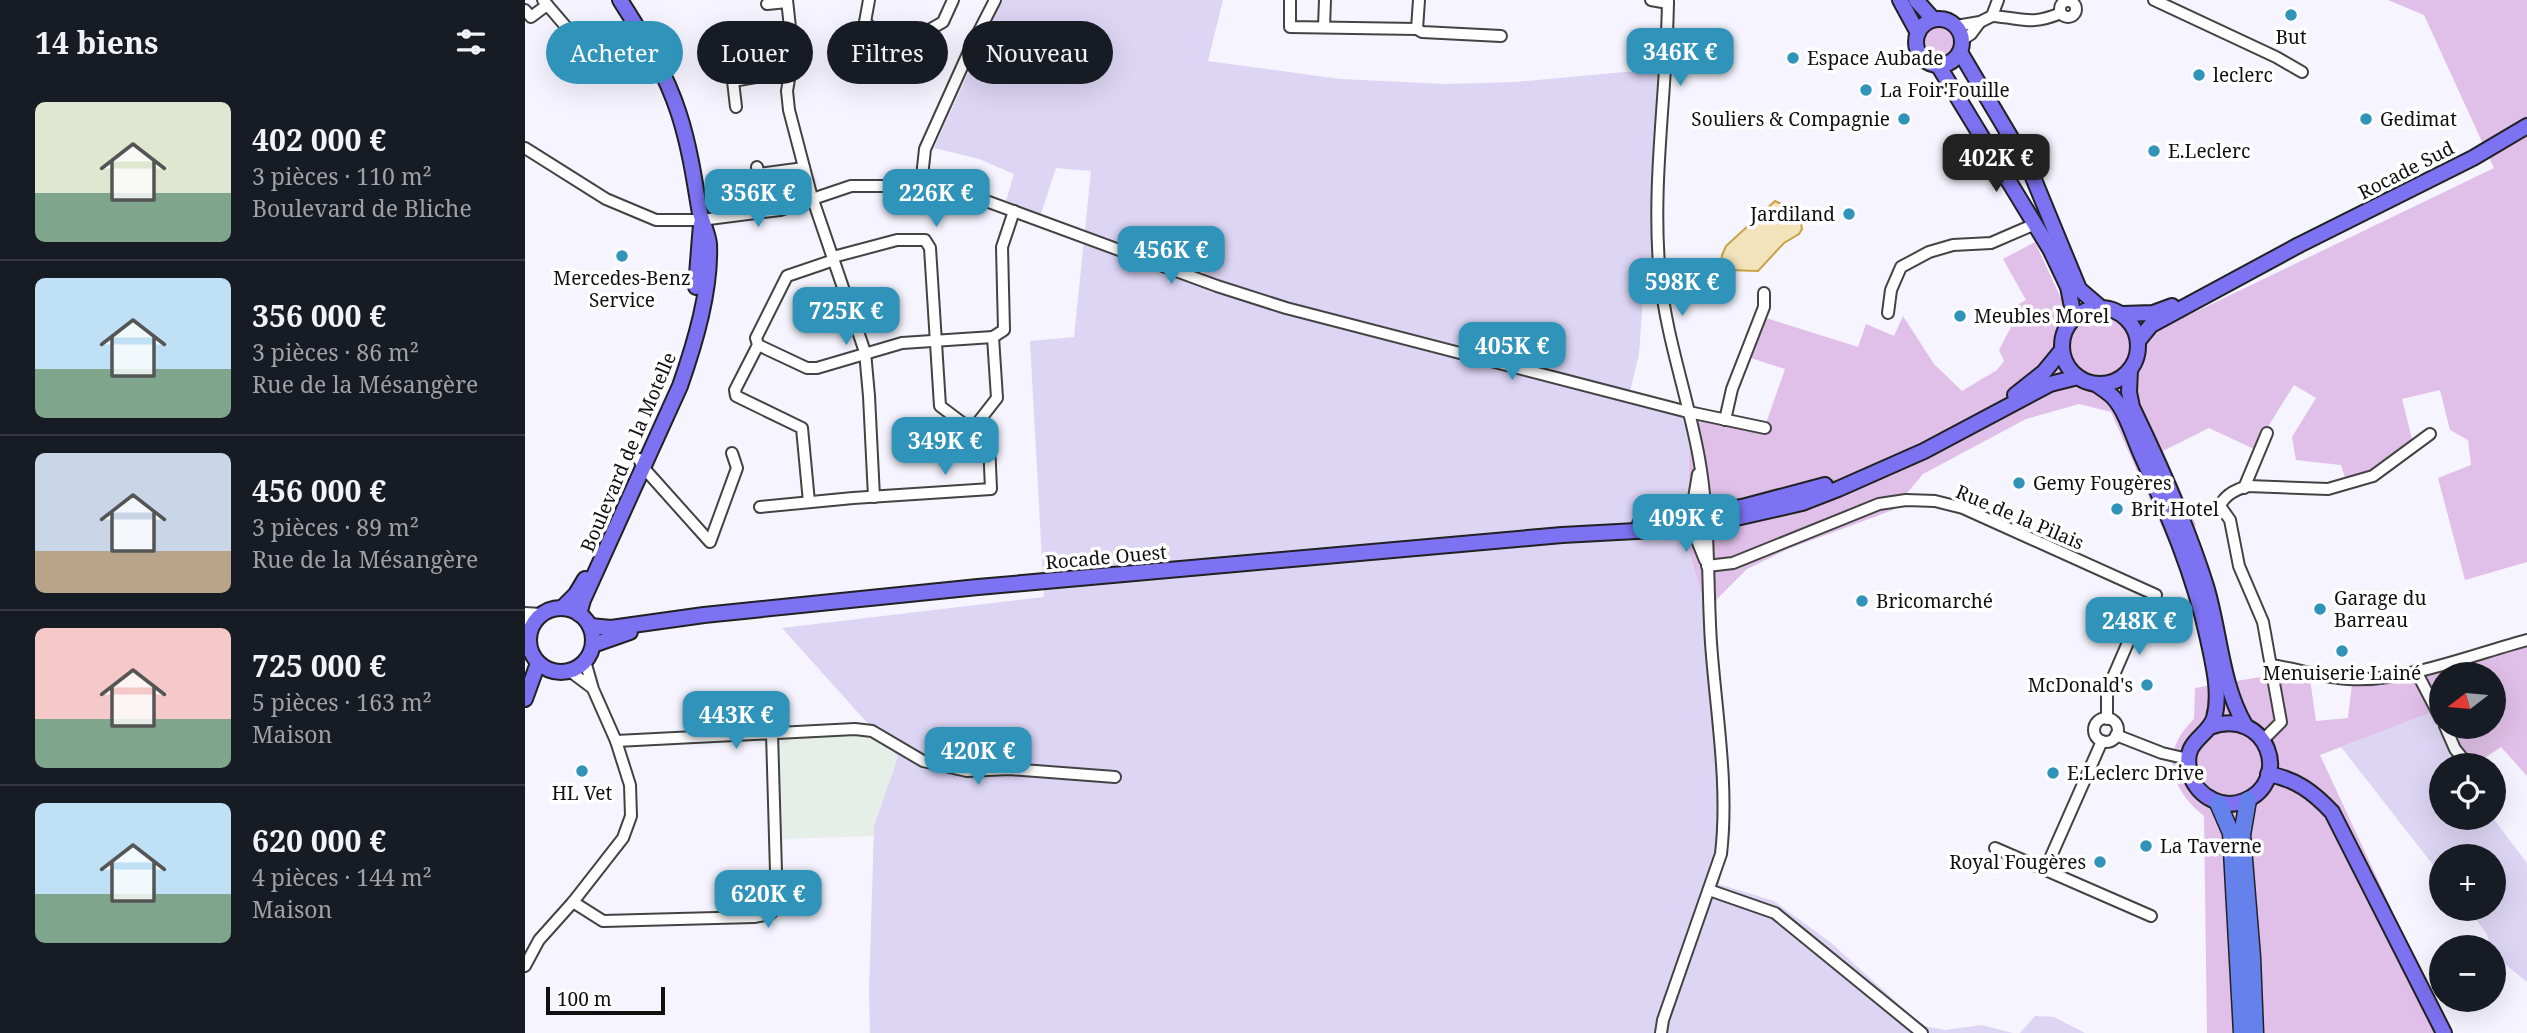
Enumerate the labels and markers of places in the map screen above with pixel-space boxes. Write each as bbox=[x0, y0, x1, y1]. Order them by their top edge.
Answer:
marker: But bbox=[2283, 7, 2299, 23]
place label: But bbox=[2275, 24, 2307, 50]
pin: 346K € bbox=[1623, 28, 1737, 88]
place label: Espace Aubade bbox=[1807, 45, 1944, 71]
marker: Espace Aubade bbox=[1785, 50, 1801, 66]
place label: leclerc bbox=[2213, 62, 2273, 88]
marker: leclerc bbox=[2191, 67, 2207, 83]
place label: La Foir'Fouille bbox=[1880, 77, 2010, 103]
marker: La Foir'Fouille bbox=[1858, 82, 1874, 98]
place label: Souliers & Compagnie bbox=[1691, 106, 1890, 132]
place label: Gedimat bbox=[2380, 106, 2457, 132]
marker: Souliers & Compagnie bbox=[1896, 111, 1912, 127]
marker: Gedimat bbox=[2358, 111, 2374, 127]
pin: 402K € bbox=[1939, 134, 2053, 194]
place label: E.Leclerc bbox=[2168, 138, 2250, 164]
marker: E.Leclerc bbox=[2146, 143, 2162, 159]
pin: 356K € bbox=[701, 170, 815, 229]
pin: 226K € bbox=[879, 170, 993, 229]
place label: Jardiland bbox=[1749, 201, 1835, 227]
marker: Jardiland bbox=[1841, 206, 1857, 222]
pin: 456K € bbox=[1114, 226, 1228, 286]
marker: Mercedes-Benz Service bbox=[614, 248, 630, 264]
pin: 598K € bbox=[1625, 258, 1739, 318]
place label: Mercedes-Benz Service bbox=[553, 265, 691, 313]
pin: 725K € bbox=[789, 288, 903, 347]
place label: Meubles Morel bbox=[1974, 303, 2109, 329]
marker: Meubles Morel bbox=[1952, 308, 1968, 324]
pin: 405K € bbox=[1455, 322, 1569, 382]
pin: 349K € bbox=[888, 418, 1002, 477]
place label: Gemy Fougères bbox=[2033, 470, 2172, 496]
marker: Gemy Fougères bbox=[2011, 475, 2027, 491]
pin: 409K € bbox=[1629, 494, 1743, 554]
place label: Brit Hotel bbox=[2131, 496, 2219, 522]
marker: Brit Hotel bbox=[2109, 501, 2125, 517]
place label: Garage du Barreau bbox=[2334, 585, 2427, 633]
place label: Bricomarché bbox=[1876, 588, 1993, 614]
marker: Bricomarché bbox=[1854, 593, 1870, 609]
pin: 248K € bbox=[2082, 598, 2196, 657]
marker: Garage du Barreau bbox=[2312, 601, 2328, 617]
marker: Menuiserie Lainé bbox=[2334, 643, 2350, 659]
place label: Menuiserie Lainé bbox=[2263, 660, 2421, 686]
place label: McDonald's bbox=[2028, 672, 2133, 698]
marker: McDonald's bbox=[2139, 677, 2155, 693]
pin: 443K € bbox=[679, 692, 793, 751]
pin: 420K € bbox=[921, 728, 1035, 787]
place label: E.Leclerc Drive bbox=[2067, 760, 2204, 786]
marker: HL Vet bbox=[574, 763, 590, 779]
marker: E.Leclerc Drive bbox=[2045, 765, 2061, 781]
place label: HL Vet bbox=[552, 780, 612, 806]
place label: La Taverne bbox=[2160, 833, 2262, 859]
marker: La Taverne bbox=[2138, 838, 2154, 854]
place label: Royal Fougères bbox=[1949, 849, 2086, 875]
marker: Royal Fougères bbox=[2092, 854, 2108, 870]
pin: 620K € bbox=[711, 870, 825, 930]

